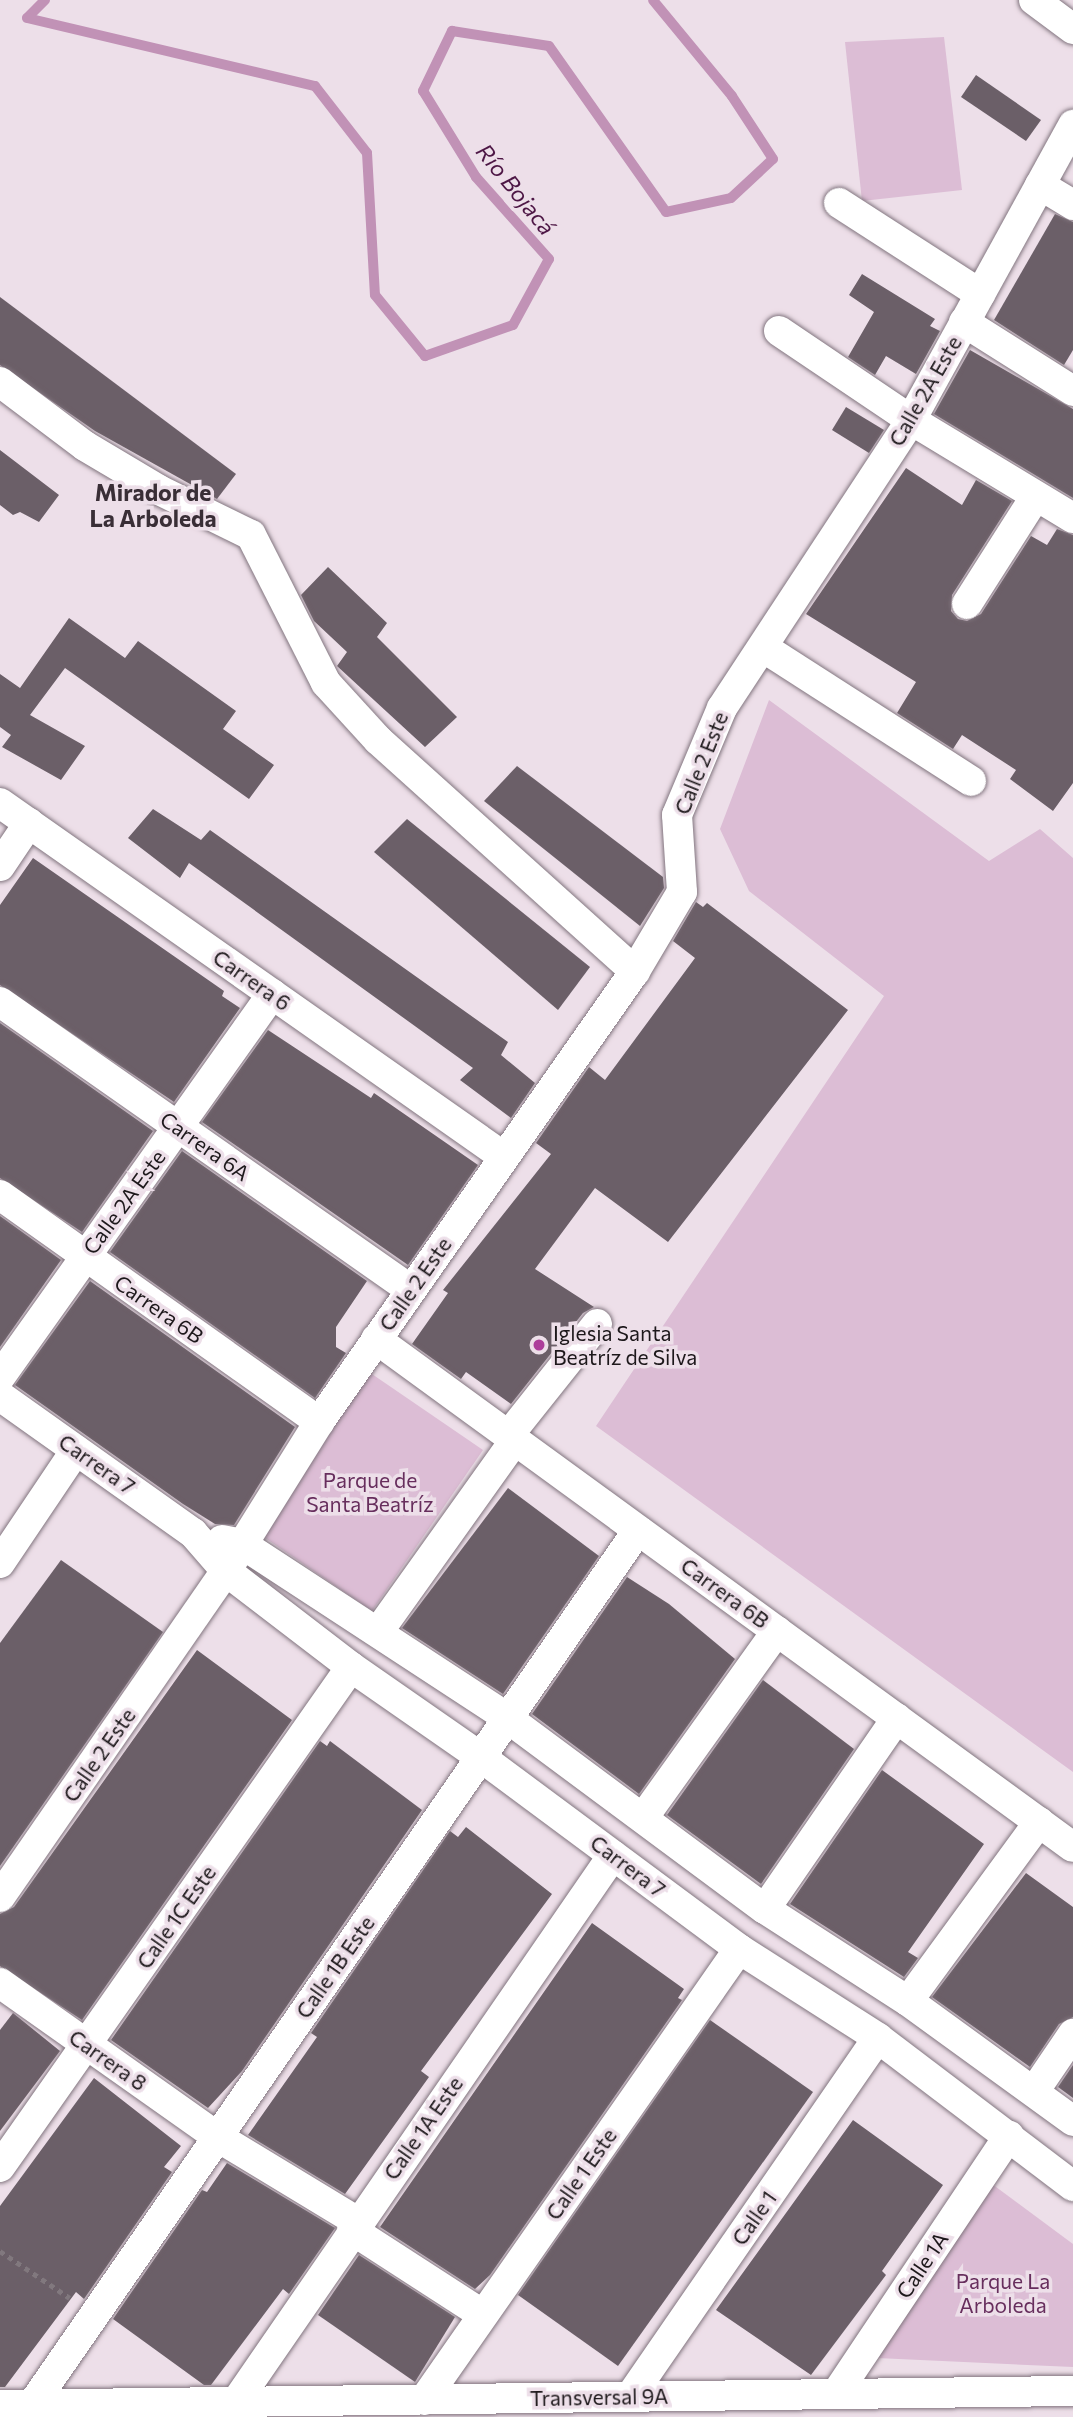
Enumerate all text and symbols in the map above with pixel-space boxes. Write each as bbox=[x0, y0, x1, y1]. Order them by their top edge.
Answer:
water label: Río Bojacá bbox=[471, 138, 561, 240]
street label: Calle 2A Este bbox=[883, 332, 967, 450]
district label: Mirador de La Arboleda bbox=[89, 478, 217, 532]
street label: Calle 2 Este bbox=[669, 708, 733, 818]
street label: Carrera 6 bbox=[208, 944, 296, 1016]
street label: Carrera 6A bbox=[156, 1106, 254, 1186]
street label: Calle 2A Este bbox=[78, 1145, 170, 1259]
street label: Calle 2 Este bbox=[374, 1232, 456, 1336]
street label: Carrera 6B bbox=[110, 1269, 208, 1349]
place label: Iglesia Santa Beatríz de Silva bbox=[553, 1320, 697, 1370]
marker: Iglesia Santa Beatríz de Silva bbox=[531, 1337, 547, 1353]
street label: Carrera 7 bbox=[54, 1429, 140, 1499]
park label: Parque de Santa Beatríz bbox=[306, 1467, 434, 1517]
street label: Carrera 6B bbox=[676, 1553, 774, 1633]
street label: Calle 2 Este bbox=[58, 1703, 140, 1807]
street label: Carrera 7 bbox=[586, 1830, 670, 1902]
street label: Calle 1C Este bbox=[131, 1861, 221, 1973]
street label: Calle 1B Este bbox=[291, 1911, 379, 2023]
street label: Carrera 8 bbox=[64, 2024, 152, 2096]
street label: Calle 1A Este bbox=[378, 2072, 468, 2184]
street label: Calle 1 Este bbox=[540, 2124, 622, 2224]
street label: Calle 1 bbox=[726, 2186, 782, 2250]
street label: Calle 1A bbox=[891, 2227, 953, 2303]
park label: Parque La Arboleda bbox=[956, 2268, 1050, 2318]
street label: Transversal 9A bbox=[530, 2383, 668, 2411]

